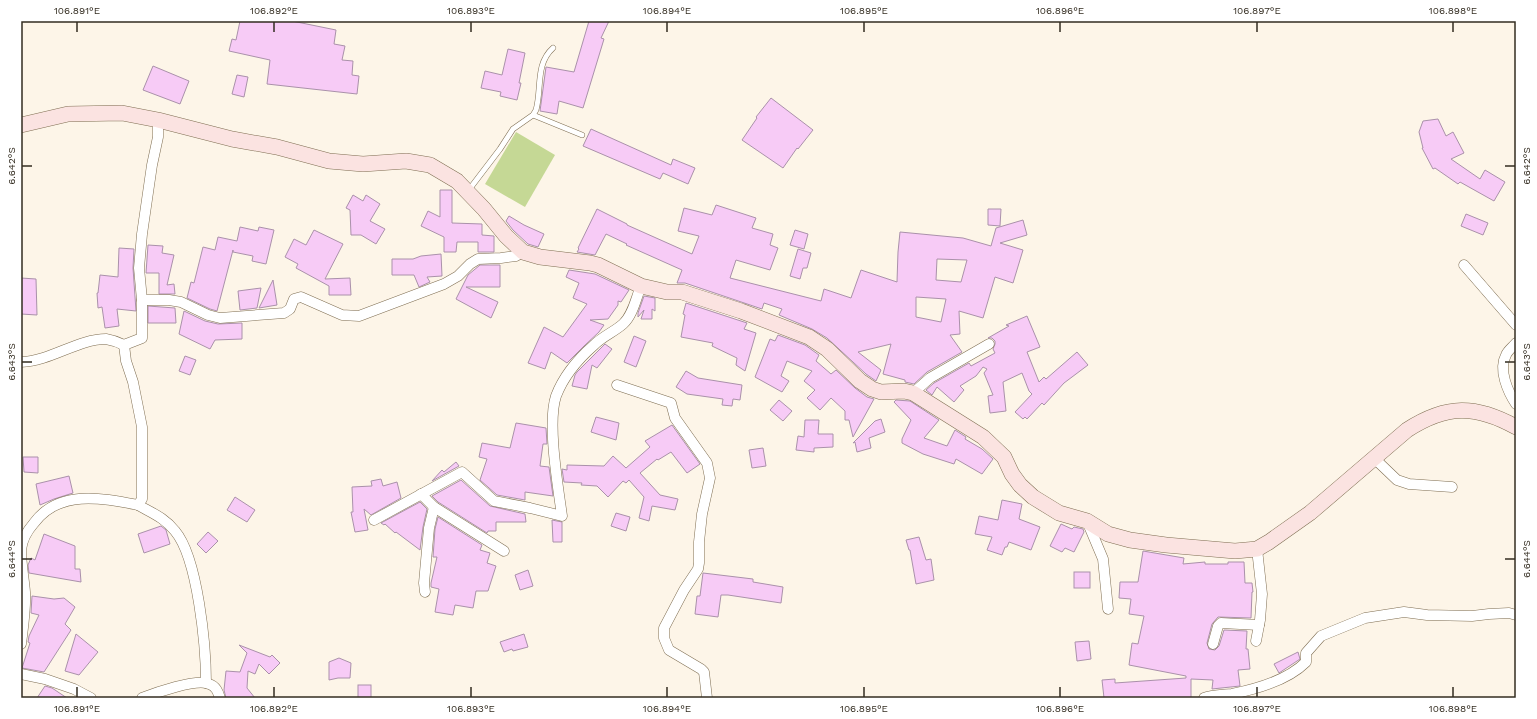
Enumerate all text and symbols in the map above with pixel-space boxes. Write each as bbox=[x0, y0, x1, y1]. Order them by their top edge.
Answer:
text: 106.891°E bbox=[54, 5, 100, 16]
text: 106.892°E bbox=[250, 5, 298, 16]
text: 106.893°E bbox=[447, 5, 495, 16]
text: 106.894°E bbox=[643, 5, 691, 16]
text: 106.895°E bbox=[840, 5, 888, 16]
text: 106.896°E bbox=[1036, 5, 1084, 16]
text: 106.897°E bbox=[1233, 5, 1281, 16]
text: 106.898°E bbox=[1429, 5, 1477, 16]
text: 6.642°S bbox=[6, 147, 17, 185]
text: 6.642°S bbox=[1521, 147, 1532, 185]
text: 6.643°S bbox=[6, 343, 17, 381]
text: 6.643°S bbox=[1521, 343, 1532, 381]
text: 6.644°S bbox=[6, 540, 17, 578]
text: 6.644°S bbox=[1521, 540, 1532, 578]
text: 106.891°E bbox=[54, 703, 100, 714]
text: 106.892°E bbox=[250, 703, 298, 714]
text: 106.893°E bbox=[447, 703, 495, 714]
text: 106.894°E bbox=[643, 703, 691, 714]
text: 106.895°E bbox=[840, 703, 888, 714]
text: 106.896°E bbox=[1036, 703, 1084, 714]
text: 106.897°E bbox=[1233, 703, 1281, 714]
text: 106.898°E bbox=[1429, 703, 1477, 714]

